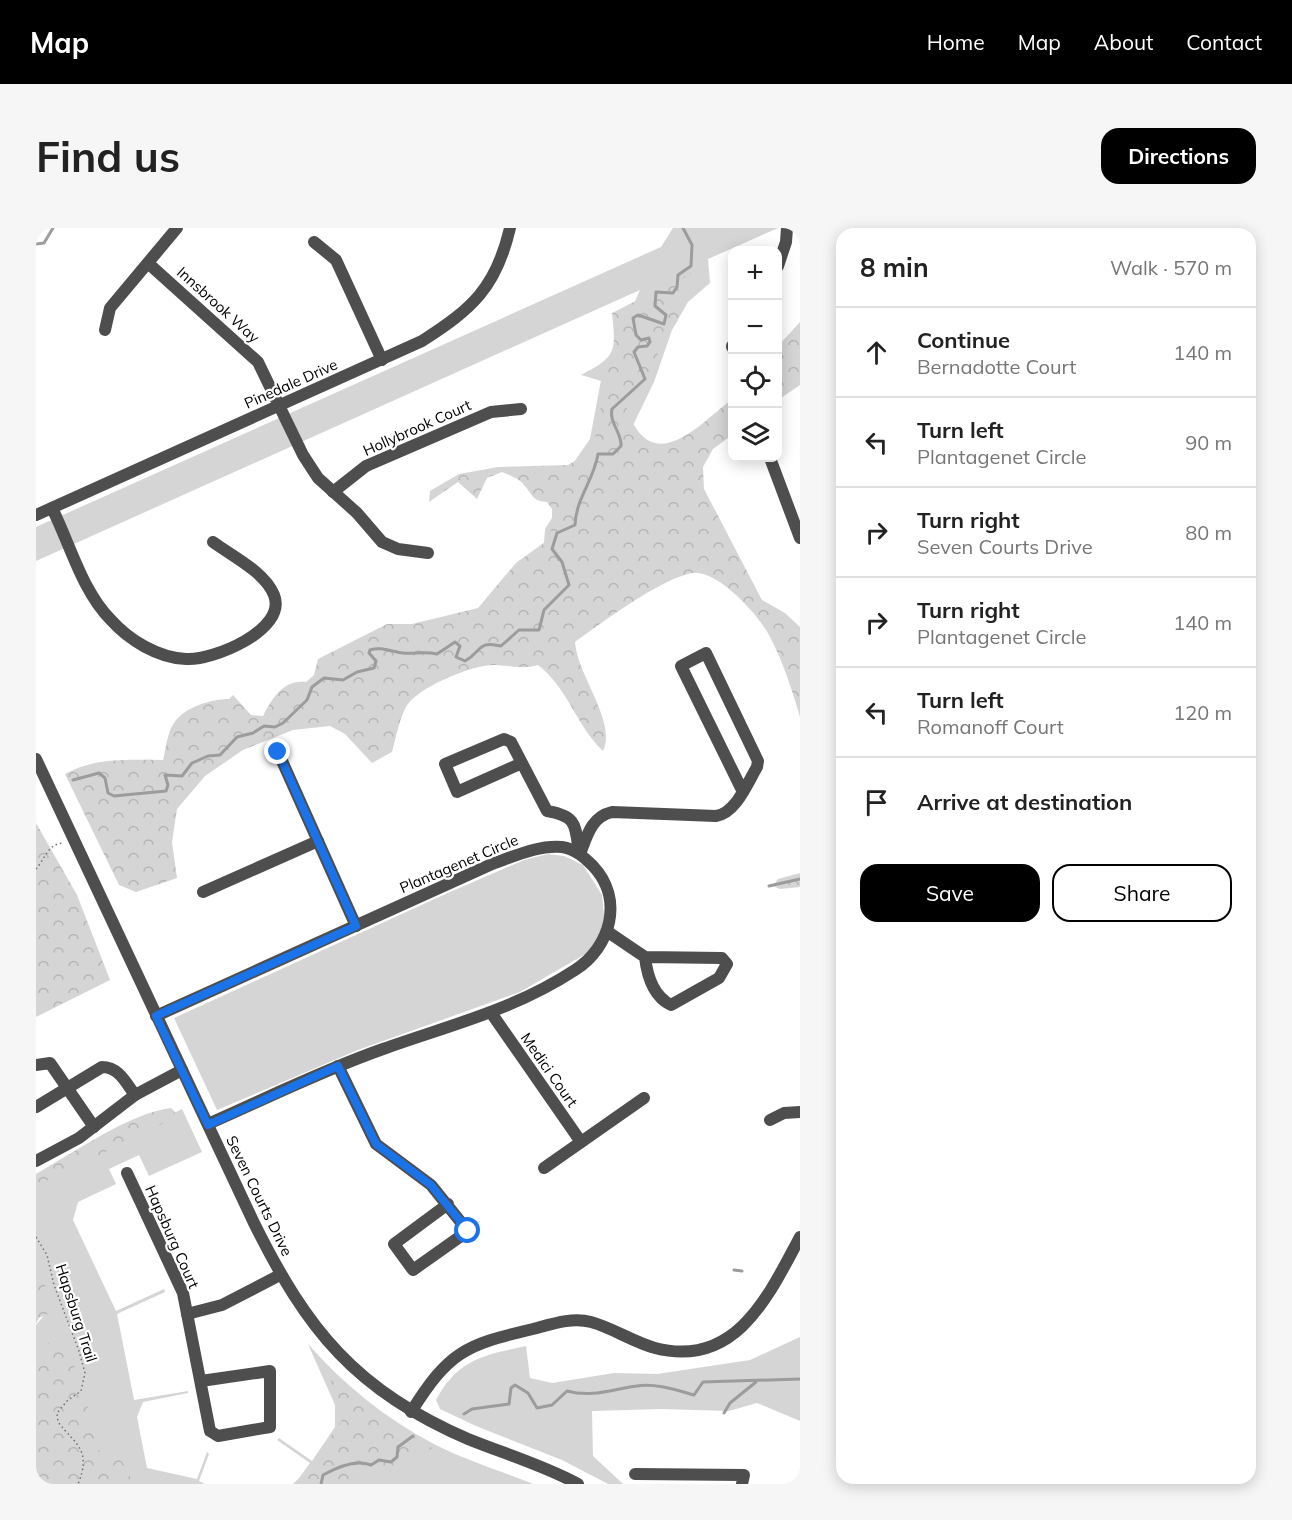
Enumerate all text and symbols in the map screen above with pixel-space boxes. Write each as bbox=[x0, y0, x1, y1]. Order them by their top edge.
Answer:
text: Map bbox=[30, 25, 89, 60]
text: Home bbox=[927, 29, 985, 55]
text: Map bbox=[1018, 29, 1061, 55]
text: About bbox=[1094, 29, 1153, 55]
text: Contact bbox=[1186, 29, 1262, 55]
button: Directions bbox=[1101, 128, 1256, 184]
text: Find us bbox=[36, 130, 180, 183]
map controls bbox=[728, 246, 782, 462]
button: + bbox=[728, 246, 782, 300]
text: 8 min bbox=[860, 251, 929, 284]
text: Walk · 570 m bbox=[1110, 255, 1232, 280]
street label: Innsbrook Way bbox=[173, 263, 264, 347]
button: − bbox=[728, 300, 782, 354]
text: Continue bbox=[917, 326, 1010, 354]
icon: ahead bbox=[860, 336, 893, 369]
text: 140 m bbox=[1173, 340, 1232, 365]
street label: Pinedale Drive bbox=[241, 354, 340, 413]
button: locate bbox=[728, 354, 782, 408]
text: Bernadotte Court bbox=[917, 354, 1076, 379]
street label: Hollybrook Court bbox=[360, 395, 474, 460]
button: layers bbox=[728, 408, 782, 462]
text: Turn left bbox=[917, 416, 1004, 444]
icon: left bbox=[860, 426, 893, 459]
text: 90 m bbox=[1185, 430, 1232, 455]
text: Plantagenet Circle bbox=[917, 444, 1086, 469]
text: Turn right bbox=[917, 506, 1020, 534]
icon: right bbox=[860, 516, 893, 549]
text: 80 m bbox=[1185, 520, 1232, 545]
text: Seven Courts Drive bbox=[917, 534, 1093, 559]
text: Turn right bbox=[917, 596, 1020, 624]
icon: right bbox=[860, 606, 893, 639]
text: 140 m bbox=[1173, 610, 1232, 635]
text: Plantagenet Circle bbox=[917, 624, 1086, 649]
text: Turn left bbox=[917, 686, 1004, 714]
icon: left bbox=[860, 696, 893, 729]
text: 120 m bbox=[1173, 700, 1232, 725]
text: Romanoff Court bbox=[917, 714, 1064, 739]
route end bbox=[264, 738, 290, 764]
icon: arrive bbox=[860, 786, 893, 819]
text: Arrive at destination bbox=[917, 788, 1132, 816]
street label: Plantagenet Circle bbox=[397, 830, 521, 897]
button: Save bbox=[860, 864, 1040, 922]
button: Share bbox=[1052, 864, 1232, 922]
street label: Medici Court bbox=[517, 1029, 582, 1111]
street label: Seven Courts Drive bbox=[222, 1132, 297, 1259]
street label: Hapsburg Court bbox=[141, 1182, 204, 1291]
route start bbox=[454, 1217, 480, 1243]
street label: Hapsburg Trail bbox=[52, 1261, 101, 1364]

